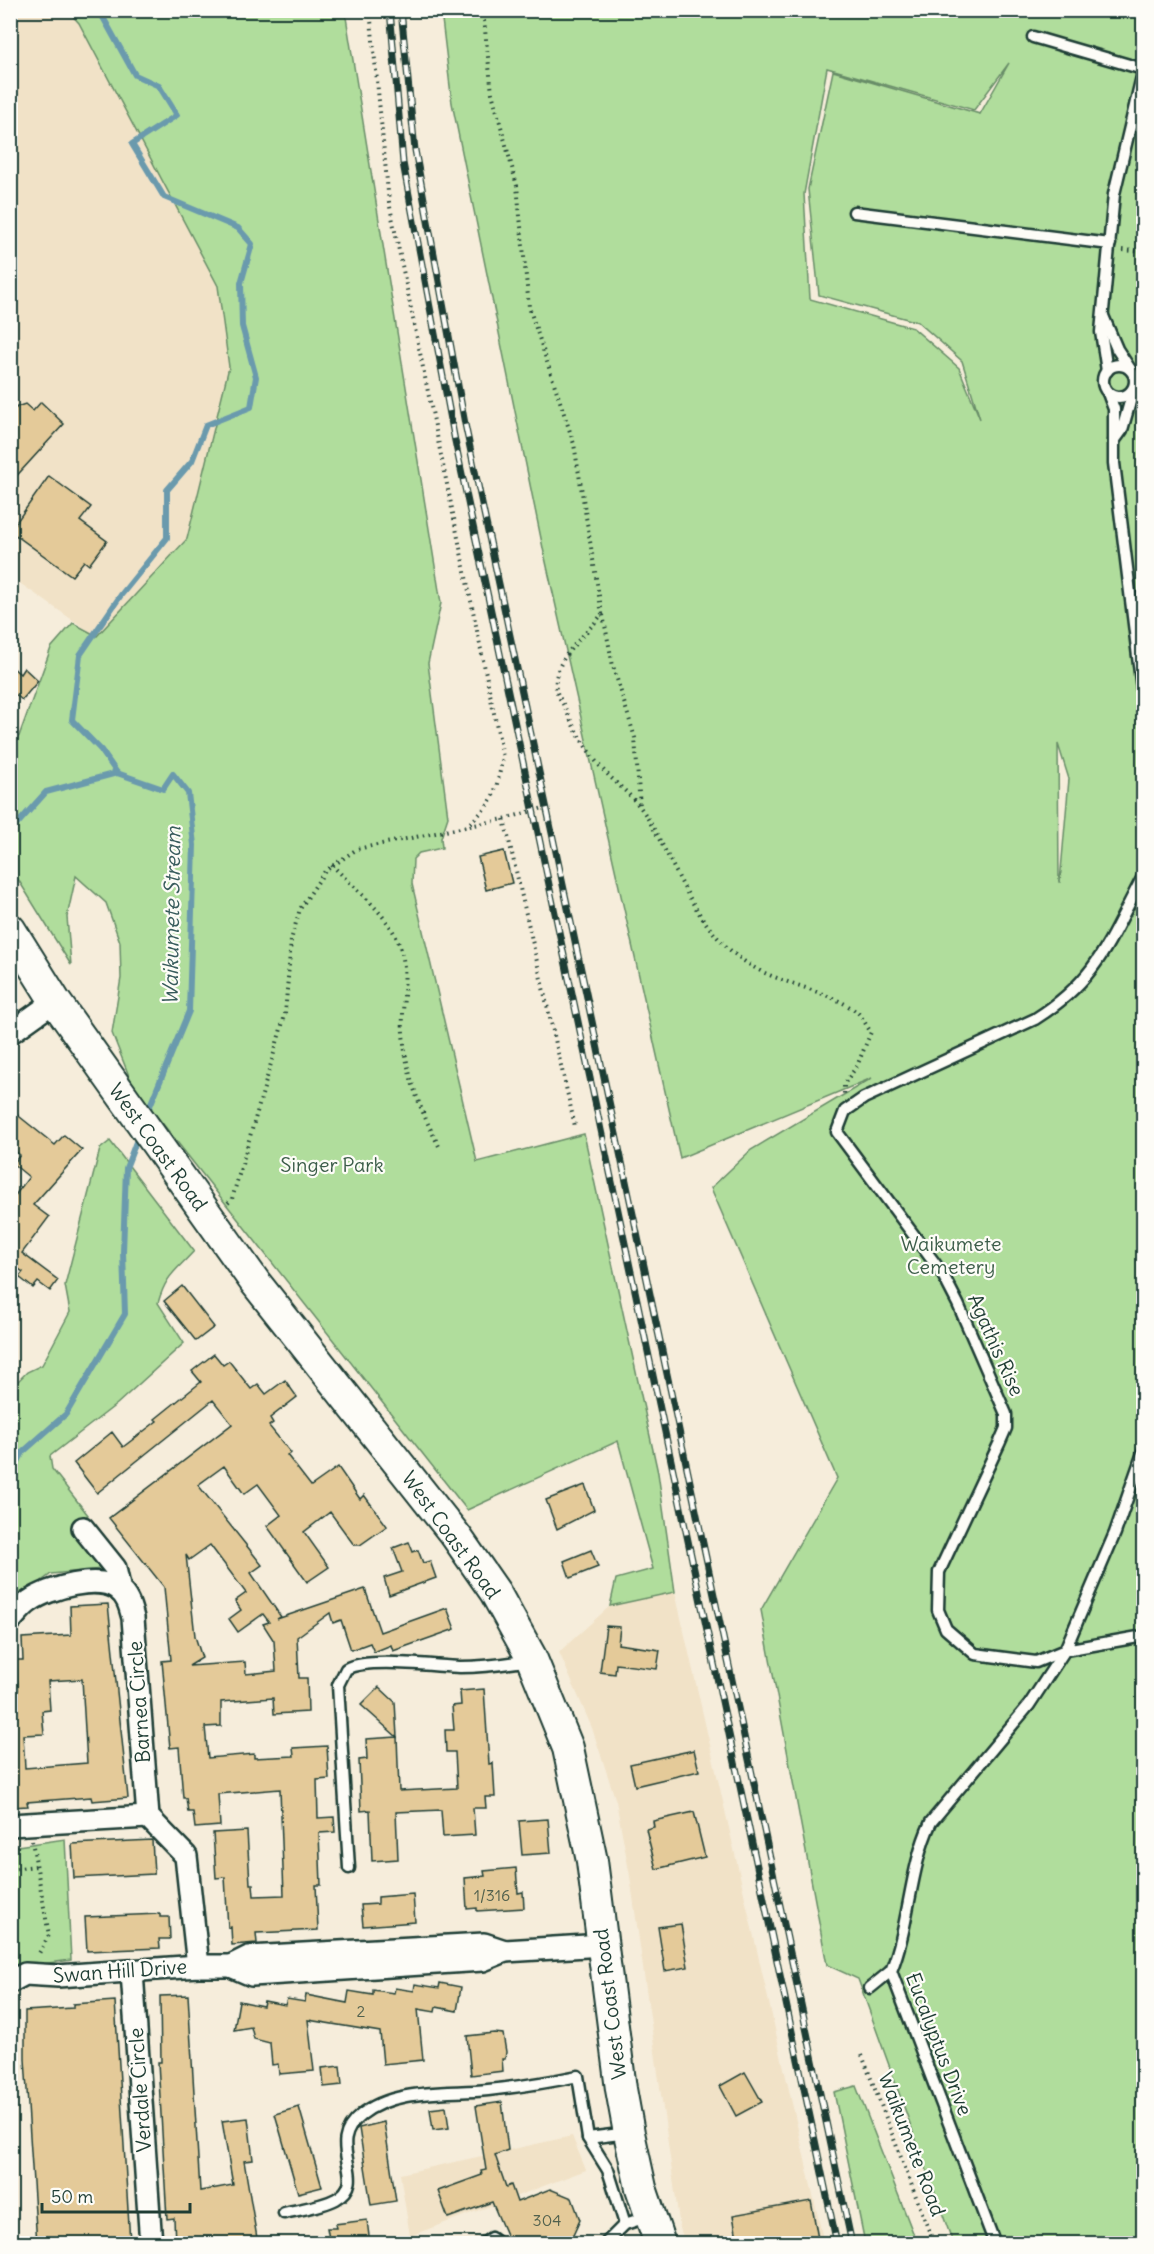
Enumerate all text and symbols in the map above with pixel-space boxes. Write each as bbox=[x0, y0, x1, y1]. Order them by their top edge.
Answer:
water label: Waikumete Stream bbox=[156, 826, 187, 1006]
street label: West Coast Road bbox=[104, 1078, 213, 1216]
park label: Singer Park bbox=[280, 1152, 384, 1177]
park label: Waikumete Cemetery bbox=[901, 1231, 1001, 1279]
street label: Agathis Rise bbox=[963, 1290, 1030, 1400]
street label: West Coast Road bbox=[397, 1466, 506, 1604]
street label: Barnea Circle bbox=[122, 1640, 155, 1764]
house number: 1/316 bbox=[474, 1885, 510, 1905]
street label: West Coast Road bbox=[588, 1927, 631, 2081]
street label: Swan Hill Drive bbox=[52, 1953, 188, 1988]
street label: Eucalyptus Drive bbox=[901, 1969, 978, 2119]
house number: 2 bbox=[357, 2001, 366, 2021]
street label: Verdale Circle bbox=[123, 2027, 156, 2153]
street label: Waikumete Road bbox=[873, 2068, 952, 2220]
scale bar bbox=[42, 2176, 190, 2214]
text: 50 m bbox=[51, 2185, 93, 2208]
house number: 304 bbox=[533, 2210, 561, 2230]

